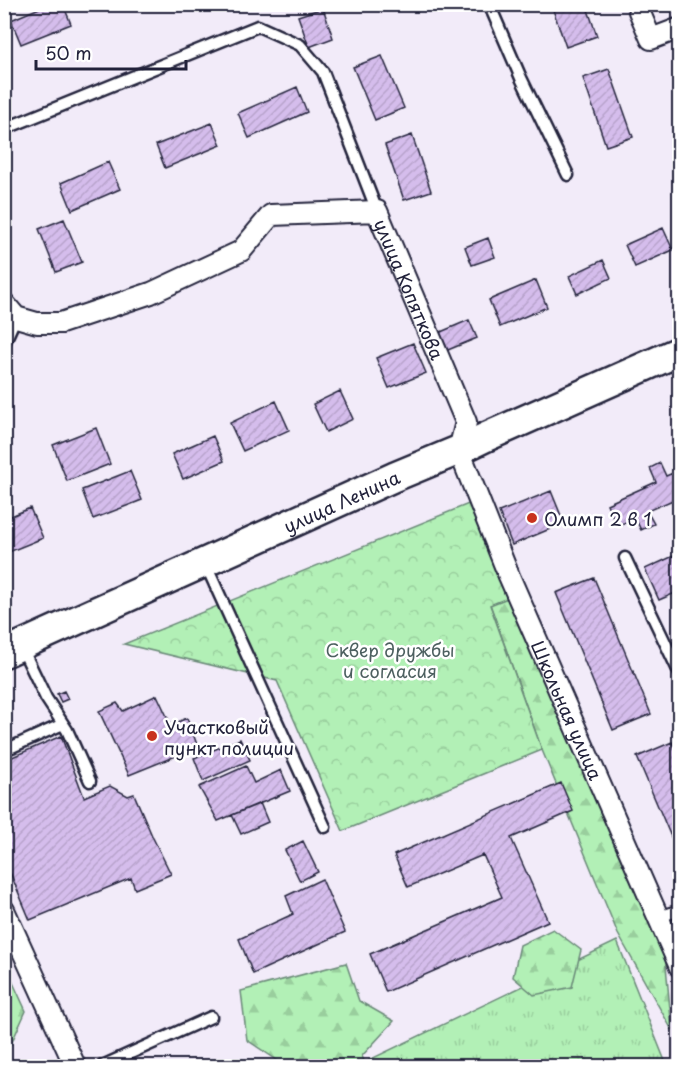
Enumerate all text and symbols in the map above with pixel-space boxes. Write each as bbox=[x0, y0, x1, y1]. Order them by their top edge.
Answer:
scale bar bbox=[36, 33, 186, 71]
text: 50 m bbox=[45, 39, 92, 66]
street label: улица Копяткова bbox=[368, 214, 452, 364]
street label: улица Ленина bbox=[279, 463, 404, 539]
place label: Олимп 2 в 1 bbox=[544, 505, 652, 532]
marker: Олимп 2 в 1 bbox=[525, 511, 539, 525]
park label: Сквер дружбы и согласия bbox=[325, 636, 455, 684]
street label: Школьная улица bbox=[525, 636, 610, 784]
place label: Участковый пункт полиции bbox=[164, 713, 294, 761]
marker: Участковый пункт полиции bbox=[145, 729, 159, 743]

